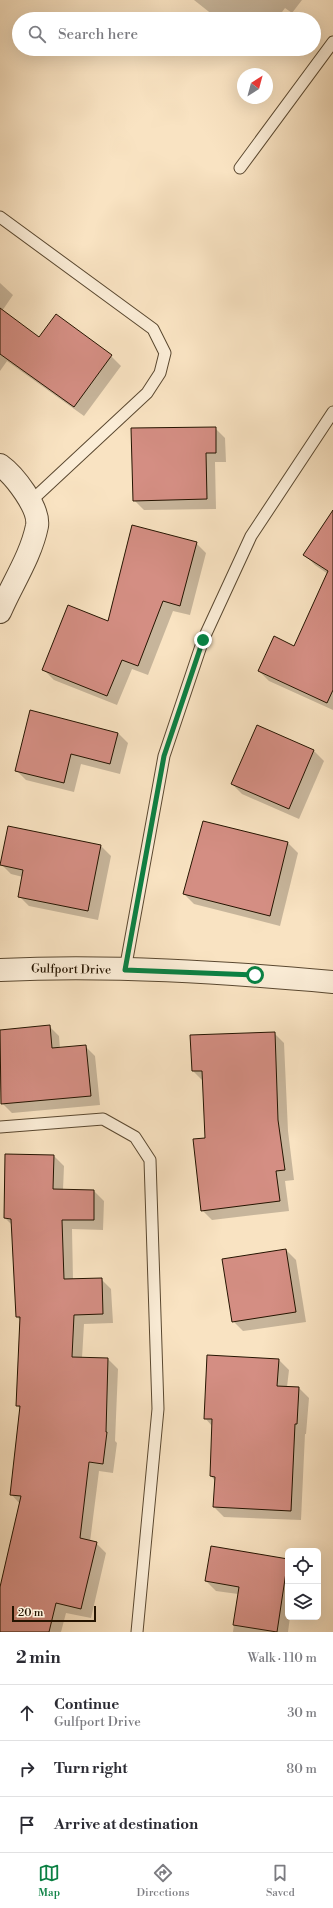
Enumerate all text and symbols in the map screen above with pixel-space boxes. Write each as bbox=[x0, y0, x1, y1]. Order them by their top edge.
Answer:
search box bbox=[12, 12, 321, 56]
icon: search bbox=[26, 23, 48, 45]
text: Search here bbox=[58, 25, 138, 44]
north arrow bbox=[237, 68, 273, 104]
route end bbox=[194, 631, 212, 649]
street label: Gulfport Drive bbox=[31, 961, 111, 978]
route start bbox=[246, 966, 264, 984]
map controls bbox=[285, 1548, 321, 1620]
button: locate bbox=[285, 1548, 321, 1584]
button: layers bbox=[285, 1584, 321, 1620]
scale bar bbox=[12, 1604, 96, 1623]
text: 20 m bbox=[18, 1606, 43, 1620]
text: 2 min bbox=[16, 1647, 61, 1669]
text: Walk · 110 m bbox=[247, 1650, 317, 1666]
text: Continue bbox=[54, 1695, 119, 1714]
icon: ahead bbox=[16, 1702, 38, 1724]
text: 30 m bbox=[287, 1705, 317, 1721]
text: Gulfport Drive bbox=[54, 1714, 141, 1730]
icon: right bbox=[16, 1758, 38, 1780]
text: Turn right bbox=[54, 1759, 128, 1778]
text: 80 m bbox=[286, 1761, 317, 1777]
icon: arrive bbox=[16, 1814, 38, 1836]
text: Arrive at destination bbox=[54, 1815, 198, 1834]
tab: Map bbox=[38, 1862, 60, 1900]
tab: Directions bbox=[137, 1862, 190, 1900]
tab: Saved bbox=[266, 1862, 295, 1900]

